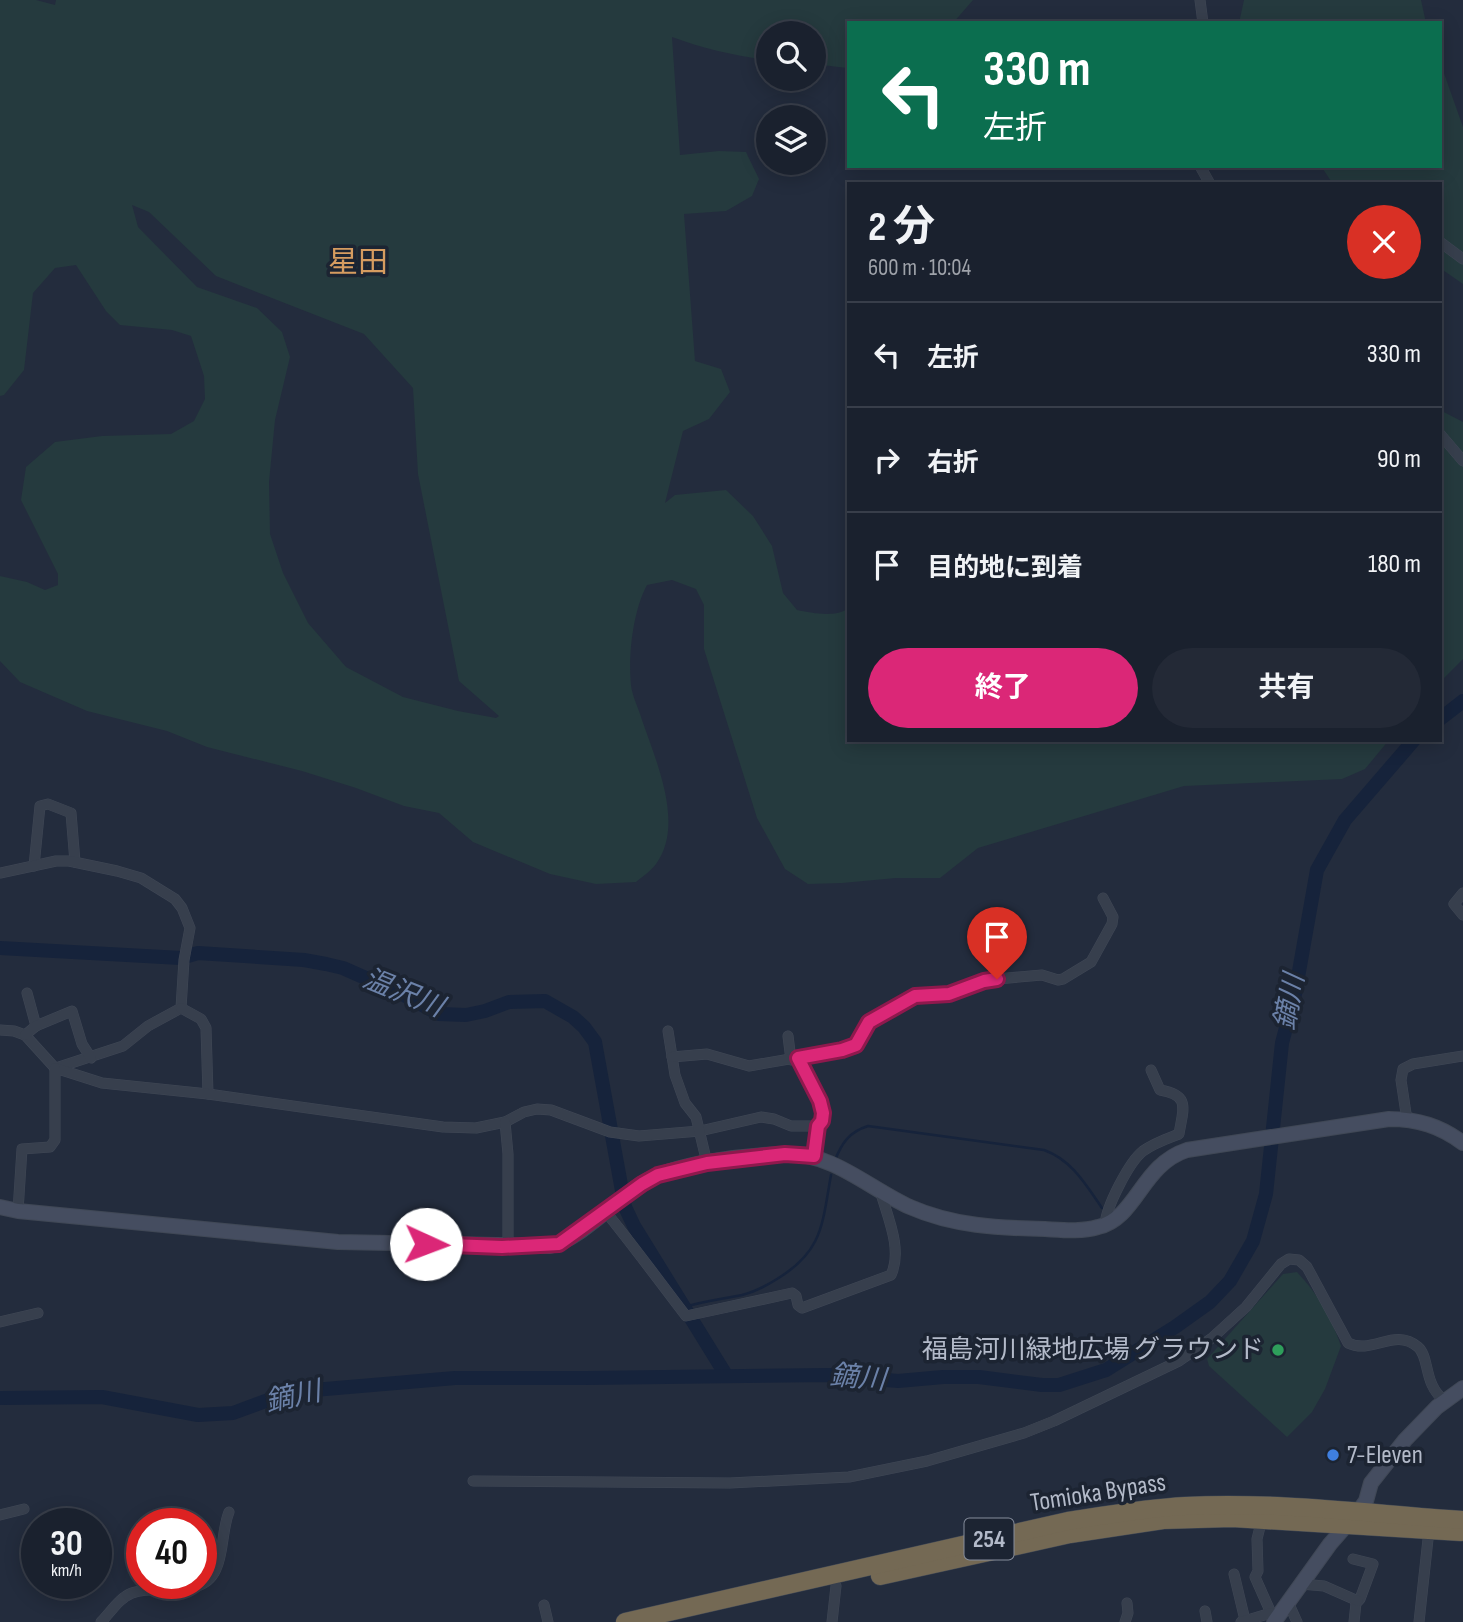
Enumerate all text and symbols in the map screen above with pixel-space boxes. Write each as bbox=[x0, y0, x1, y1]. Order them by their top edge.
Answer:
map controls bbox=[756, 21, 826, 175]
button: search bbox=[756, 21, 826, 91]
text: 330 m bbox=[983, 41, 1090, 100]
icon: left bbox=[868, 49, 959, 140]
button: layers bbox=[756, 105, 826, 175]
text: 左折 bbox=[983, 109, 1047, 148]
text: 2 分 bbox=[868, 202, 935, 253]
button: close bbox=[1347, 205, 1421, 279]
district label: 星田 bbox=[328, 245, 388, 281]
text: 600 m · 10:04 bbox=[868, 254, 971, 282]
icon: left bbox=[868, 336, 906, 374]
text: 330 m bbox=[1367, 339, 1421, 370]
text: 左折 bbox=[927, 343, 979, 374]
icon: right bbox=[868, 441, 906, 479]
text: 90 m bbox=[1377, 444, 1421, 475]
text: 右折 bbox=[927, 448, 979, 479]
icon: arrive bbox=[868, 546, 906, 584]
text: 180 m bbox=[1368, 549, 1421, 580]
text: 目的地に到着 bbox=[927, 553, 1083, 584]
button: 終了 bbox=[868, 648, 1138, 728]
button: 共有 bbox=[1152, 648, 1421, 728]
pin bbox=[967, 907, 1027, 979]
icon: arrive bbox=[978, 918, 1016, 956]
water label: 温沢川 bbox=[358, 962, 451, 1025]
water label: 鏑川 bbox=[1268, 968, 1312, 1033]
position arrow bbox=[389, 1207, 463, 1281]
place label: 福島河川緑地広場 グラウンド bbox=[922, 1335, 1264, 1366]
marker: 福島河川緑地広場 グラウンド bbox=[1270, 1342, 1286, 1358]
water label: 鏑川 bbox=[829, 1359, 890, 1397]
water label: 鏑川 bbox=[262, 1374, 327, 1419]
place label: 7-Eleven bbox=[1347, 1440, 1423, 1471]
marker: 7-Eleven bbox=[1325, 1447, 1341, 1463]
street label: Tomioka Bypass bbox=[1028, 1467, 1168, 1519]
speed limit sign: 40 bbox=[126, 1508, 217, 1599]
road number: 254 bbox=[964, 1518, 1014, 1560]
text: 30 bbox=[50, 1523, 83, 1566]
text: km/h bbox=[51, 1560, 82, 1581]

